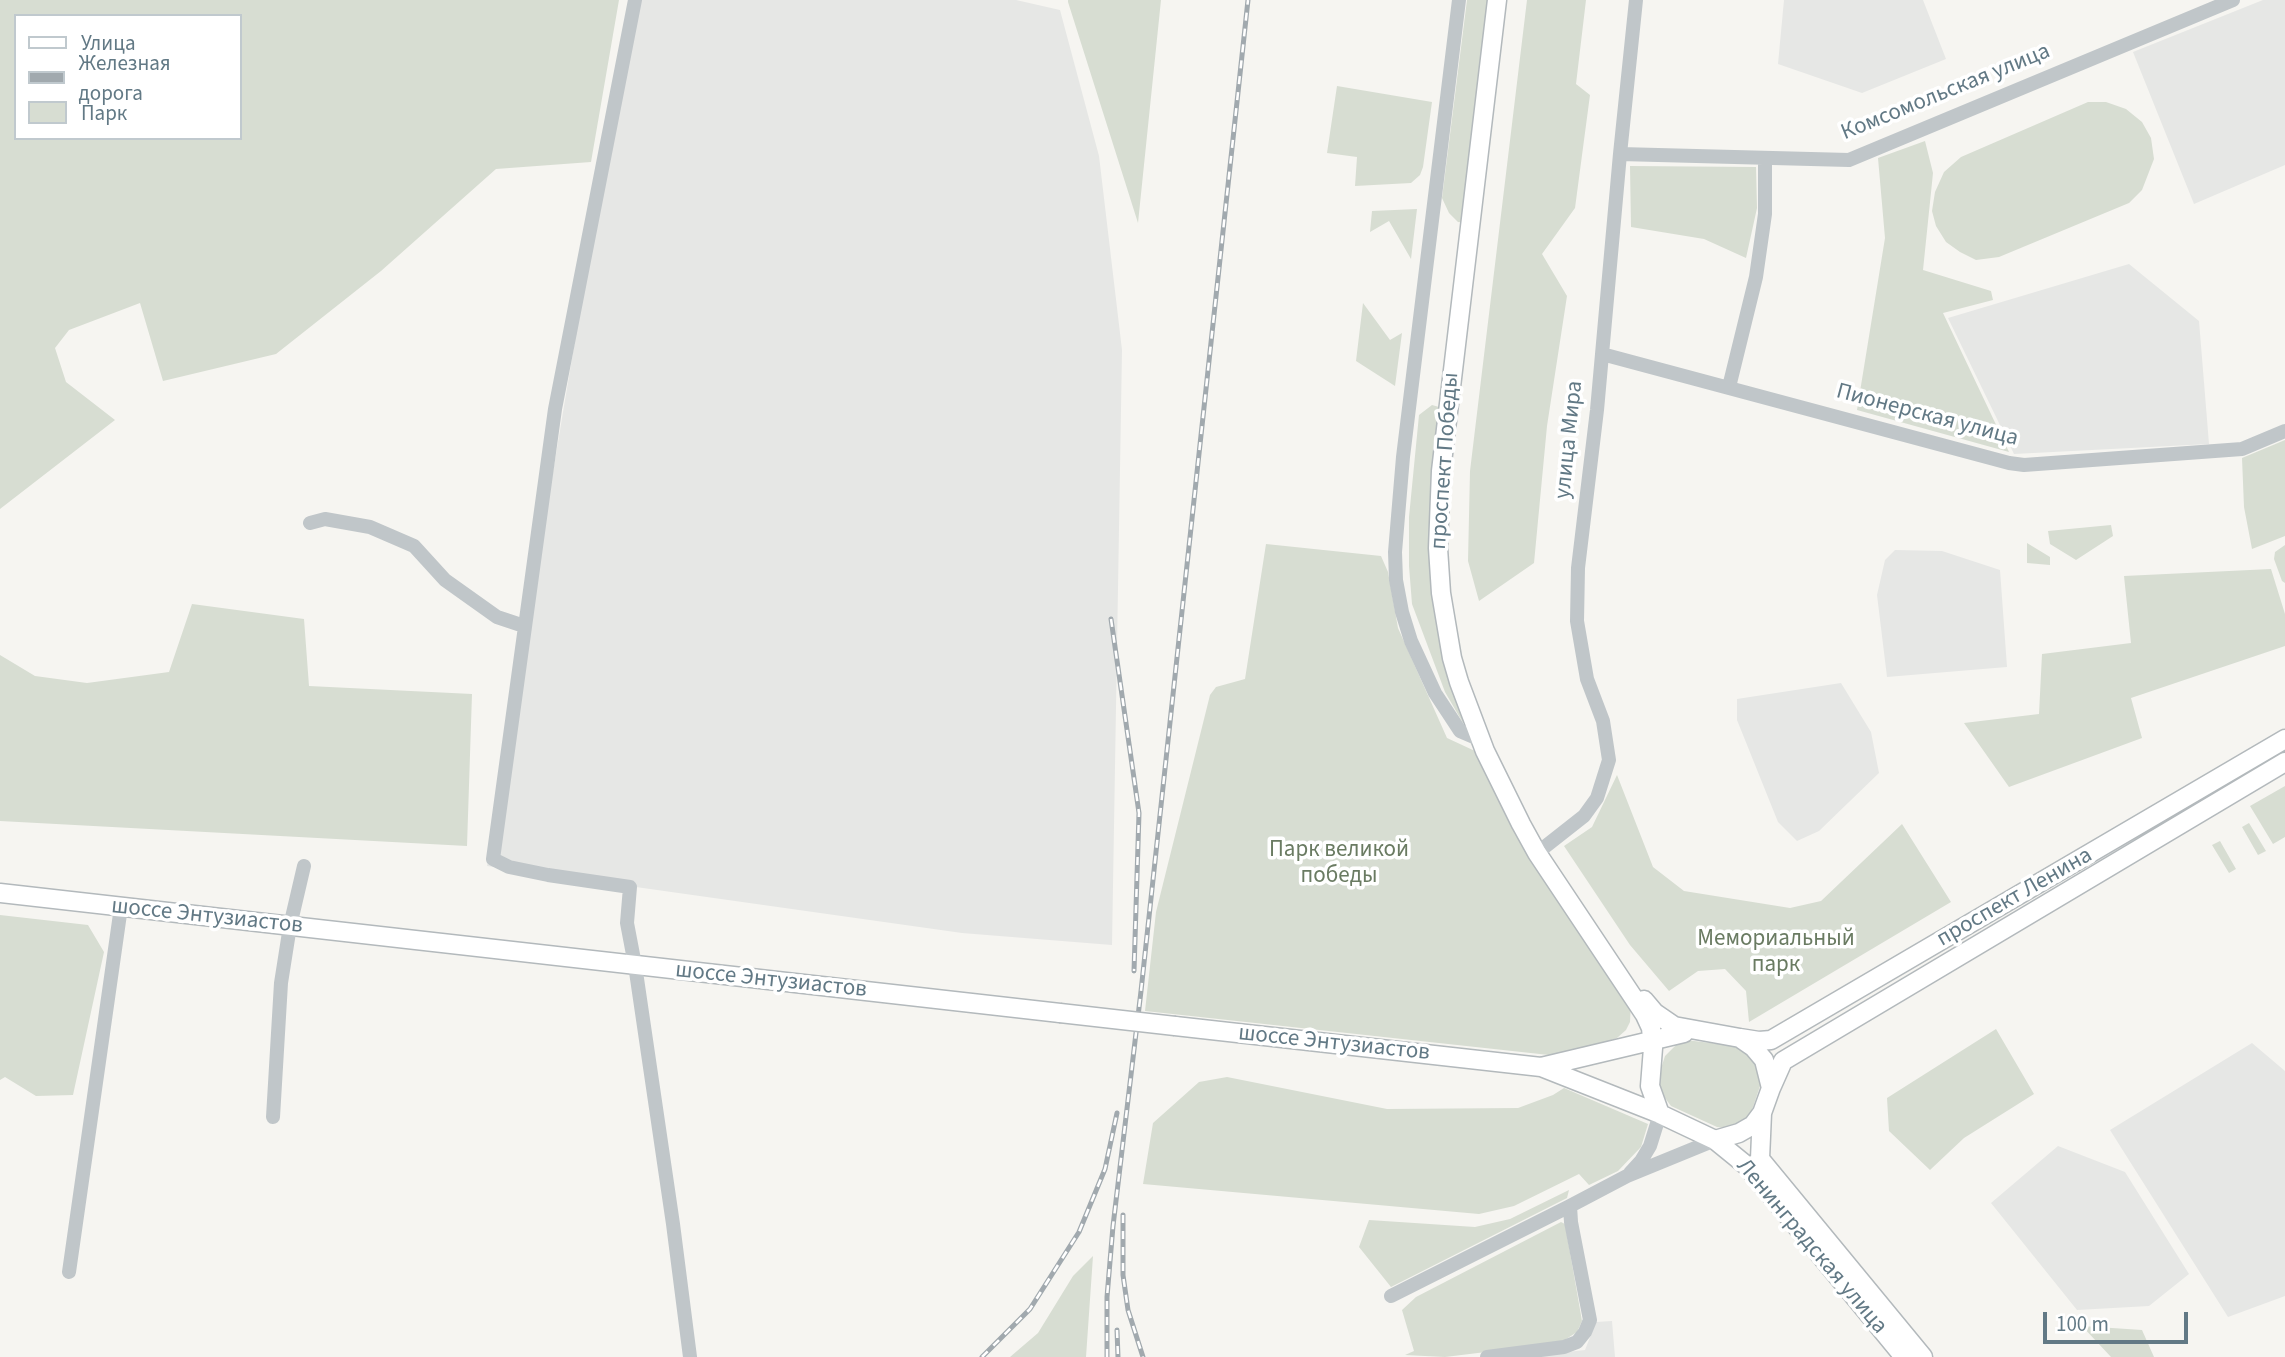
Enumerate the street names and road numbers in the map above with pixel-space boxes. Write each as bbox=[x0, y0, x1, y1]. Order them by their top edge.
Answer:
street label: Комсомольская улица bbox=[1837, 38, 2055, 148]
street label: проспект Победы bbox=[1426, 371, 1466, 551]
street label: Пионерская улица bbox=[1833, 378, 2021, 454]
street label: улица Мира bbox=[1550, 380, 1590, 500]
street label: проспект Ленина bbox=[1932, 842, 2098, 954]
street label: шоссе Энтузиастов bbox=[110, 893, 304, 941]
street label: шоссе Энтузиастов bbox=[674, 957, 868, 1005]
street label: шоссе Энтузиастов bbox=[1237, 1020, 1431, 1068]
street label: Ленинградская улица bbox=[1730, 1154, 1892, 1340]

